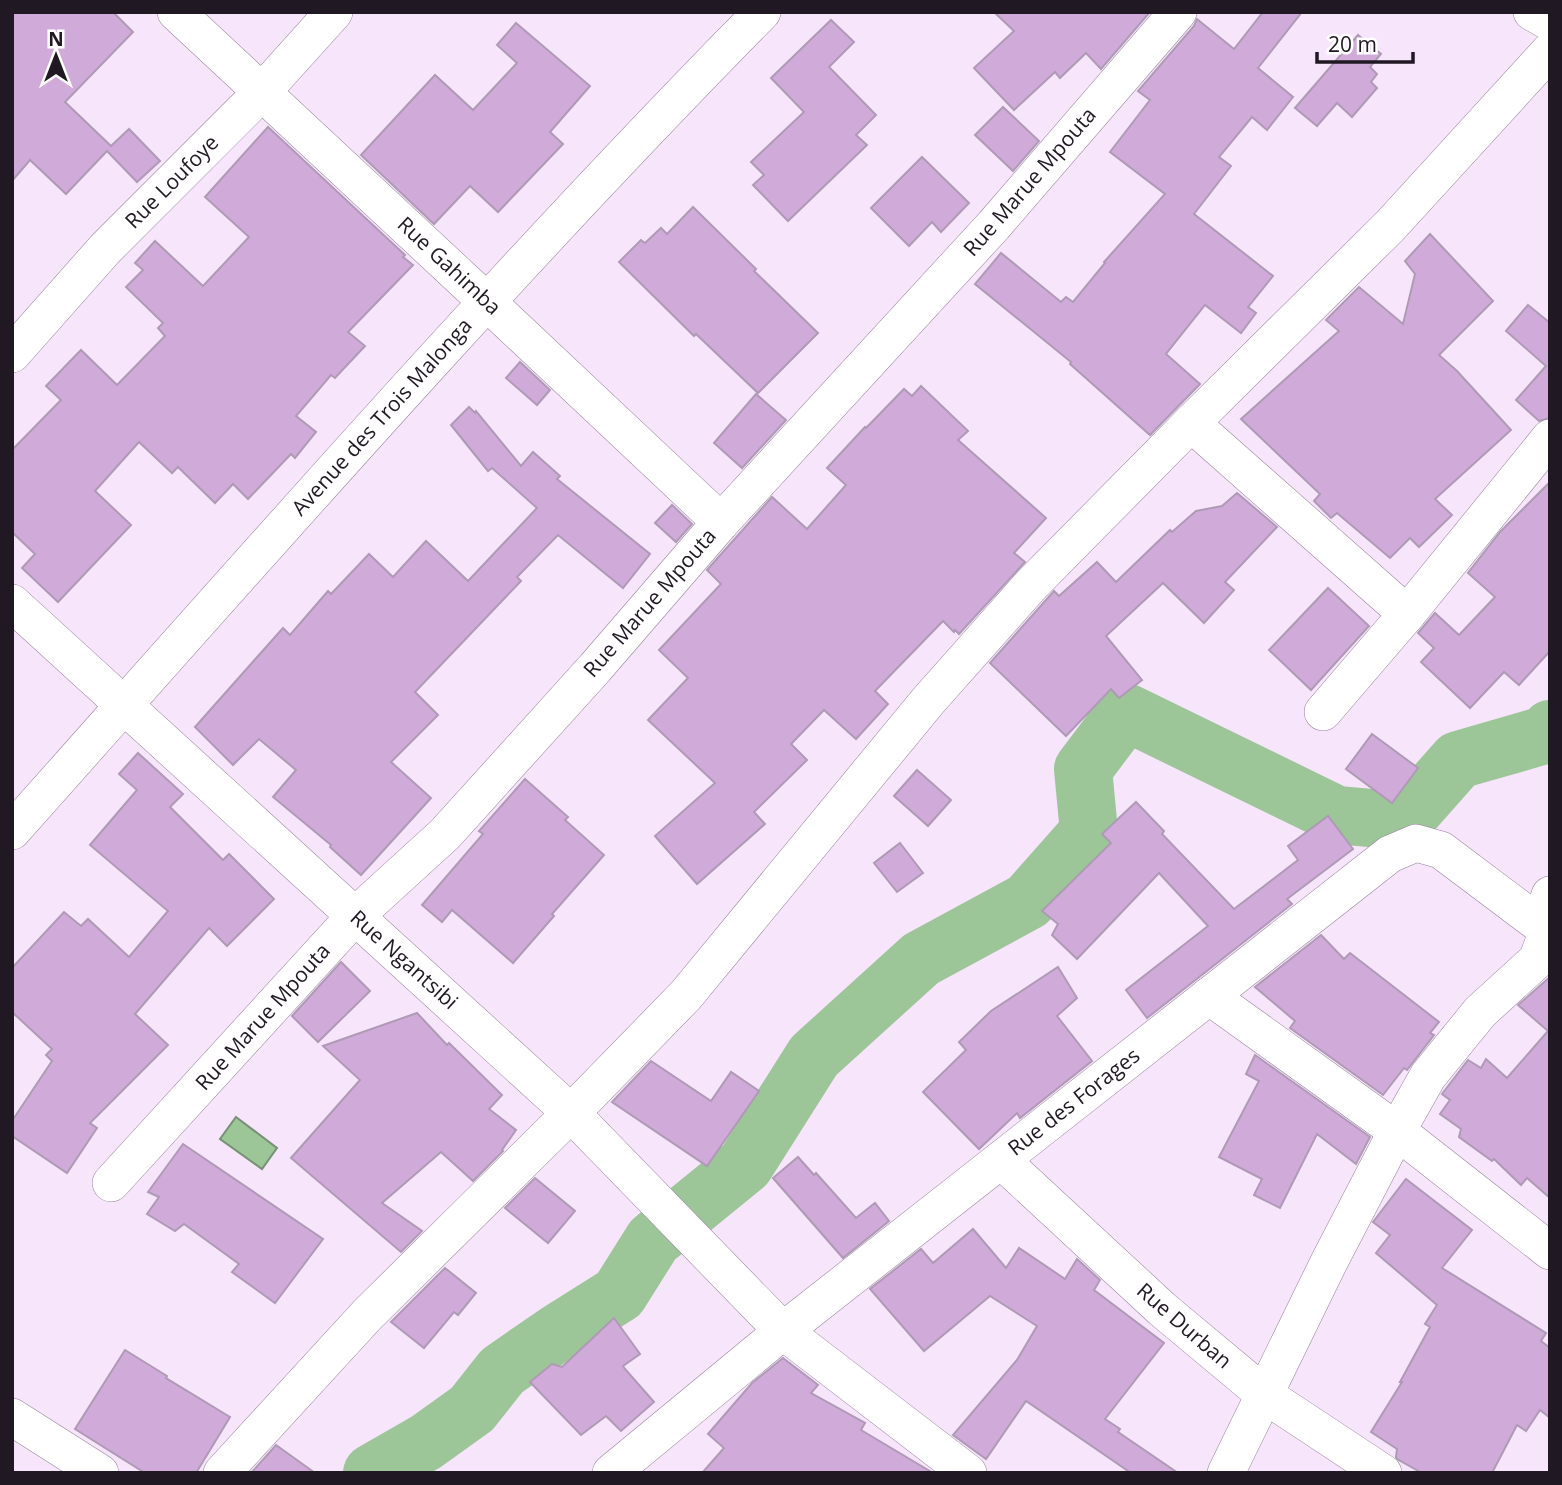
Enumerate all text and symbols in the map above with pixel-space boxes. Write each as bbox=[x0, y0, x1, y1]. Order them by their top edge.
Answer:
north arrow bbox=[21, 21, 91, 91]
scale bar bbox=[1317, 21, 1413, 65]
text: N bbox=[48, 26, 64, 52]
text: 20 m bbox=[1328, 30, 1377, 58]
street label: Rue Marue Mpouta bbox=[957, 101, 1102, 262]
street label: Rue Loufoye bbox=[118, 128, 224, 234]
street label: Rue Gahimba bbox=[392, 210, 508, 321]
street label: Avenue des Trois Malonga bbox=[285, 312, 478, 521]
street label: Rue Marue Mpouta bbox=[577, 522, 722, 683]
street label: Rue Ngantsibi bbox=[345, 903, 464, 1015]
street label: Rue Marue Mpouta bbox=[189, 937, 336, 1096]
street label: Rue des Forages bbox=[1002, 1041, 1145, 1162]
street label: Rue Durban bbox=[1131, 1276, 1238, 1374]

